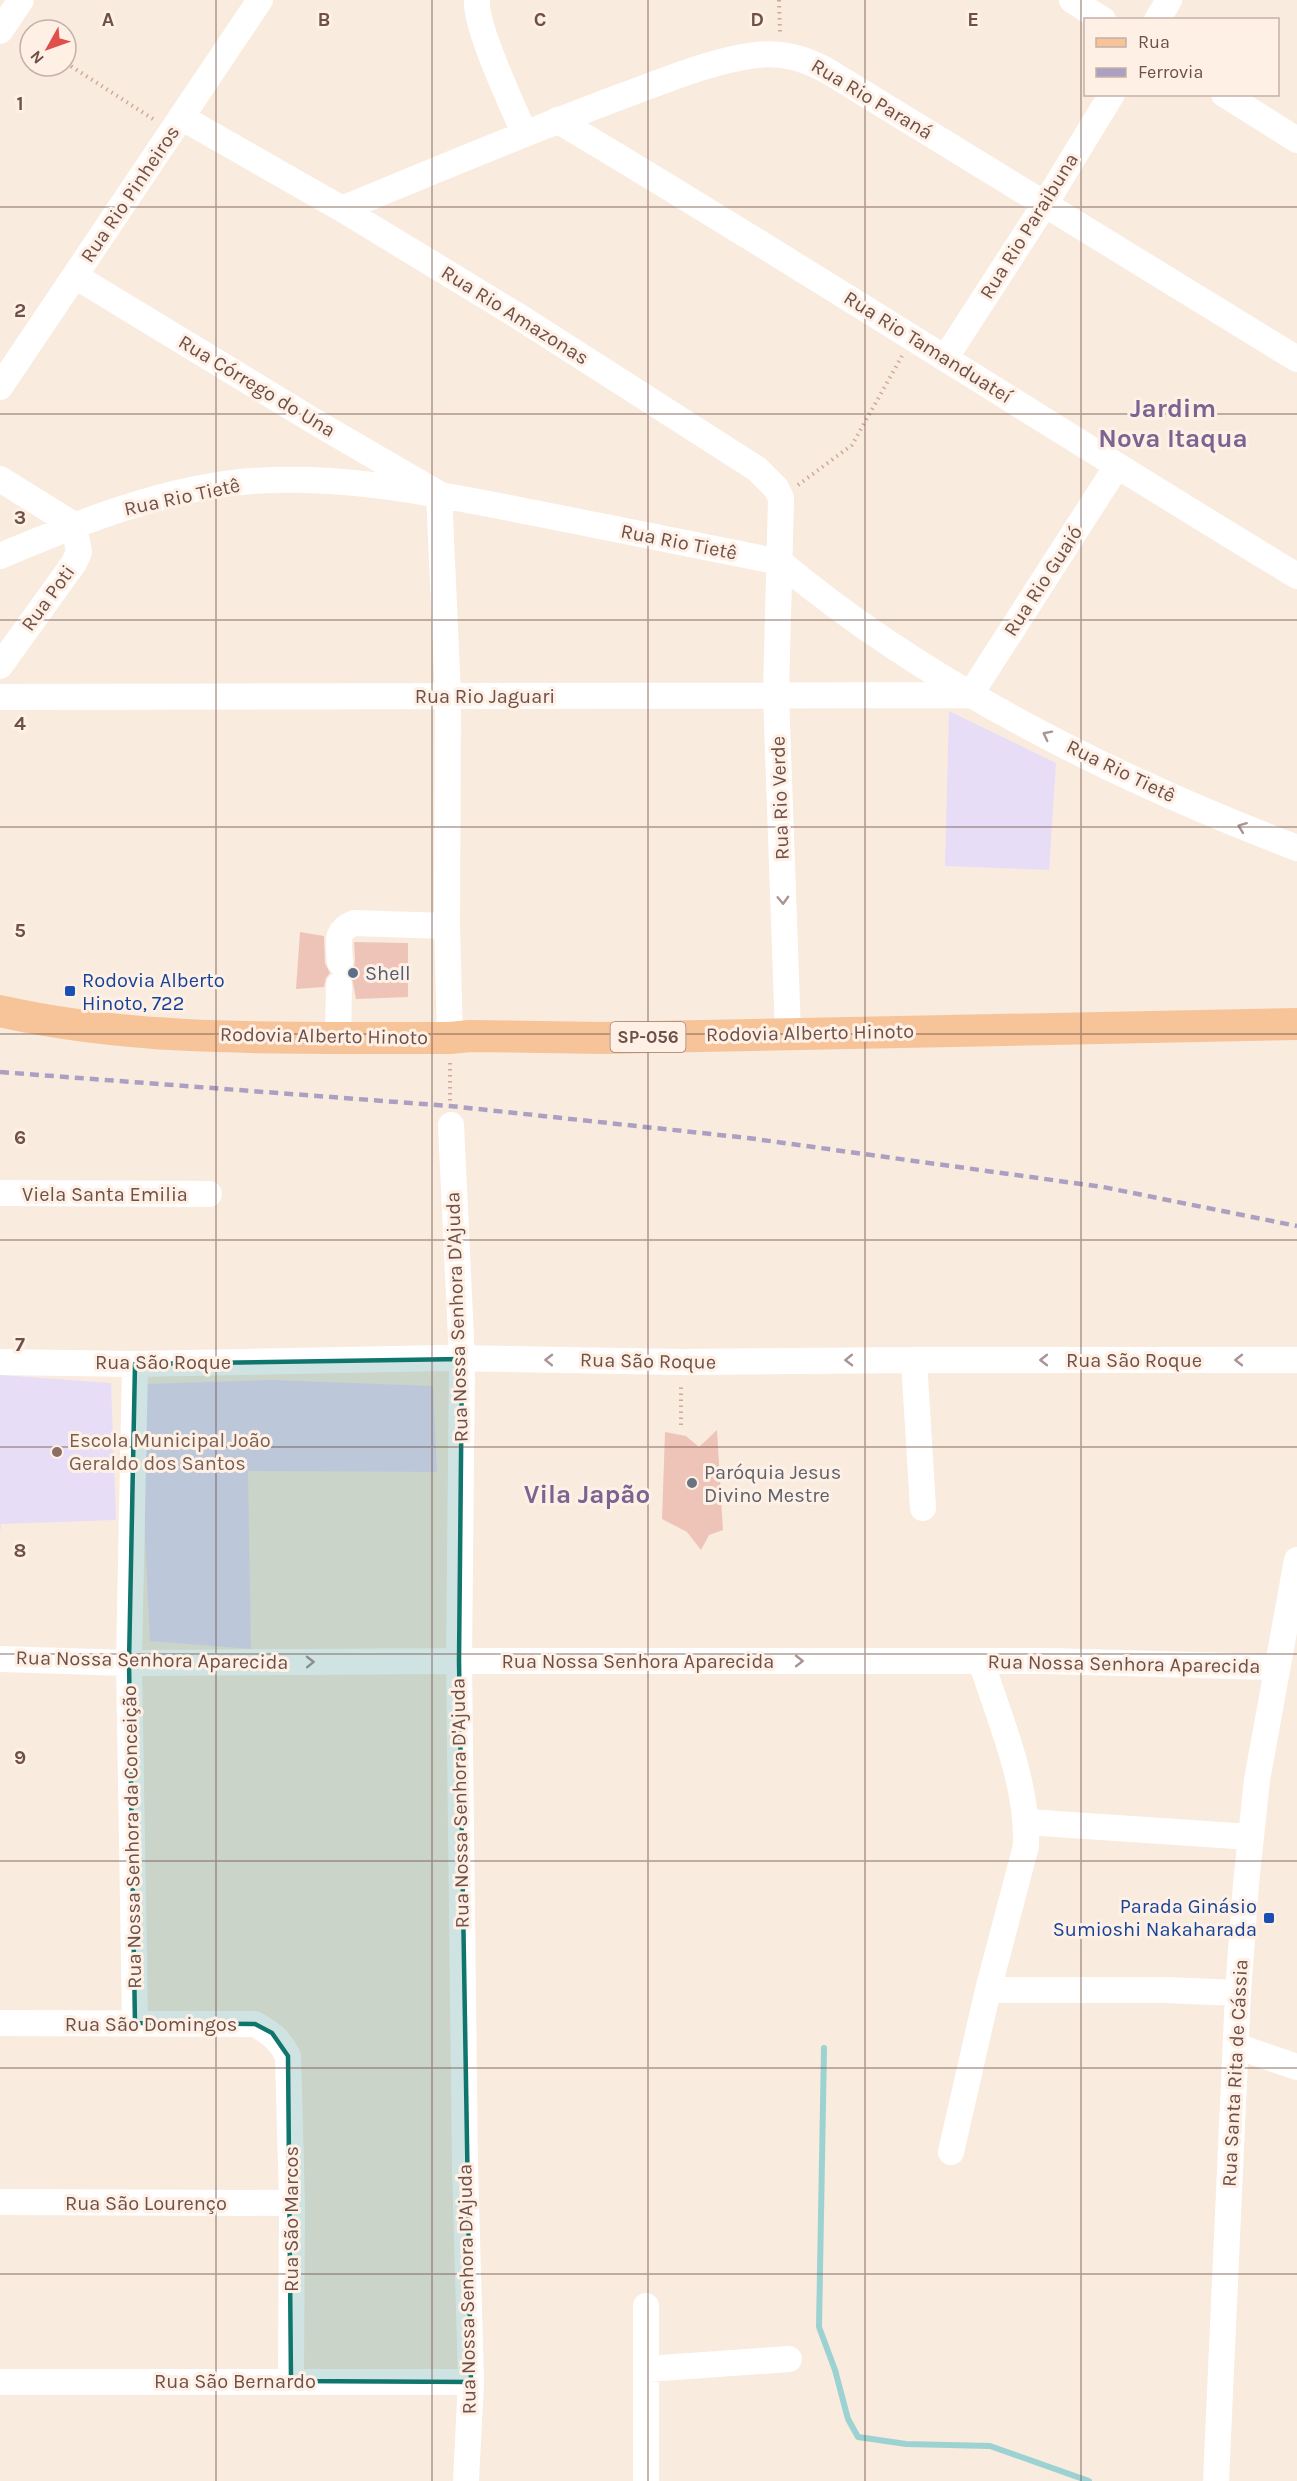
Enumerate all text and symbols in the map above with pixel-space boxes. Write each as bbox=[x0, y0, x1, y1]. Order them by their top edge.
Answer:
text: A bbox=[102, 8, 115, 31]
text: B bbox=[318, 8, 330, 31]
text: C bbox=[534, 8, 546, 31]
text: D bbox=[750, 8, 764, 31]
text: E bbox=[967, 8, 979, 31]
north arrow bbox=[18, 18, 78, 78]
legend bbox=[1084, 18, 1279, 96]
text: Rua bbox=[1138, 31, 1170, 53]
text: N bbox=[26, 47, 48, 68]
street label: Rua Rio Paraná bbox=[807, 54, 937, 144]
text: Ferrovia bbox=[1138, 61, 1203, 83]
text: 1 bbox=[16, 92, 24, 115]
street label: Rua Rio Pinheiros bbox=[76, 121, 184, 267]
street label: Rua Rio Paraibuna bbox=[975, 149, 1083, 303]
street label: Rua Rio Amazonas bbox=[437, 260, 593, 370]
street label: Rua Rio Tamanduateí bbox=[840, 286, 1016, 408]
text: 2 bbox=[14, 299, 26, 322]
street label: Rua Córrego do Una bbox=[174, 330, 340, 442]
district label: Jardim Nova Itaqua bbox=[1098, 393, 1248, 454]
street label: Rua Rio Tietê bbox=[122, 473, 242, 521]
text: 3 bbox=[14, 506, 26, 529]
street label: Rua Rio Tietê bbox=[619, 519, 739, 565]
street label: Rua Rio Guaió bbox=[999, 522, 1087, 640]
street label: Rua Poti bbox=[16, 561, 80, 635]
street label: Rua Rio Jaguari bbox=[415, 685, 555, 708]
text: 4 bbox=[14, 712, 26, 735]
one-way arrow bbox=[1042, 730, 1053, 742]
street label: Rua Rio Tietê bbox=[1063, 735, 1179, 807]
street label: Rua Rio Verde bbox=[766, 736, 794, 860]
one-way arrow bbox=[1238, 821, 1248, 834]
one-way arrow bbox=[777, 896, 790, 905]
text: 5 bbox=[14, 919, 26, 942]
place label: Shell bbox=[365, 962, 411, 985]
marker: Shell bbox=[346, 966, 360, 980]
place label: Rodovia Alberto Hinoto, 722 bbox=[82, 969, 225, 1015]
marker: Rodovia Alberto Hinoto, 722 bbox=[63, 984, 77, 998]
street label: Rodovia Alberto Hinoto bbox=[706, 1020, 914, 1046]
road number: SP-056 bbox=[610, 1022, 686, 1052]
street label: Rodovia Alberto Hinoto bbox=[220, 1023, 428, 1049]
text: 6 bbox=[14, 1126, 26, 1149]
street label: Viela Santa Emilia bbox=[22, 1183, 188, 1206]
street label: Rua Nossa Senhora D'Ajuda bbox=[441, 1191, 473, 1443]
text: 7 bbox=[15, 1333, 25, 1356]
street label: Rua São Roque bbox=[580, 1348, 716, 1374]
street label: Rua São Roque bbox=[1066, 1349, 1202, 1372]
street label: Rua São Roque bbox=[95, 1351, 231, 1374]
one-way arrow bbox=[544, 1354, 553, 1366]
one-way arrow bbox=[844, 1354, 853, 1367]
one-way arrow bbox=[1039, 1354, 1048, 1366]
one-way arrow bbox=[1234, 1354, 1243, 1366]
place label: Escola Municipal João Geraldo dos Santos bbox=[69, 1429, 271, 1475]
marker: Escola Municipal João Geraldo dos Santos bbox=[50, 1445, 64, 1459]
place label: Paróquia Jesus Divino Mestre bbox=[704, 1461, 841, 1507]
marker: Paróquia Jesus Divino Mestre bbox=[685, 1476, 699, 1490]
district label: Vila Japão bbox=[524, 1479, 650, 1510]
text: 8 bbox=[14, 1539, 26, 1562]
street label: Rua Nossa Senhora Aparecida bbox=[15, 1646, 289, 1674]
street label: Rua Nossa Senhora Aparecida bbox=[502, 1650, 774, 1673]
street label: Rua Nossa Senhora Aparecida bbox=[987, 1650, 1261, 1678]
one-way arrow bbox=[795, 1655, 804, 1667]
one-way arrow bbox=[306, 1656, 315, 1668]
street label: Rua Nossa Senhora D'Ajuda bbox=[446, 1678, 474, 1928]
street label: Rua Nossa Senhora da Conceição bbox=[118, 1685, 146, 1989]
text: 9 bbox=[14, 1746, 26, 1769]
place label: Parada Ginásio Sumioshi Nakaharada bbox=[1053, 1895, 1257, 1941]
marker: Parada Ginásio Sumioshi Nakaharada bbox=[1262, 1911, 1276, 1925]
street label: Rua Santa Rita de Cássia bbox=[1218, 1958, 1252, 2188]
street label: Rua São Domingos bbox=[65, 2013, 237, 2036]
street label: Rua São Marcos bbox=[280, 2146, 303, 2292]
street label: Rua Nossa Senhora D'Ajuda bbox=[453, 2164, 481, 2414]
street label: Rua São Lourenço bbox=[65, 2192, 227, 2215]
street label: Rua São Bernardo bbox=[154, 2370, 316, 2393]

